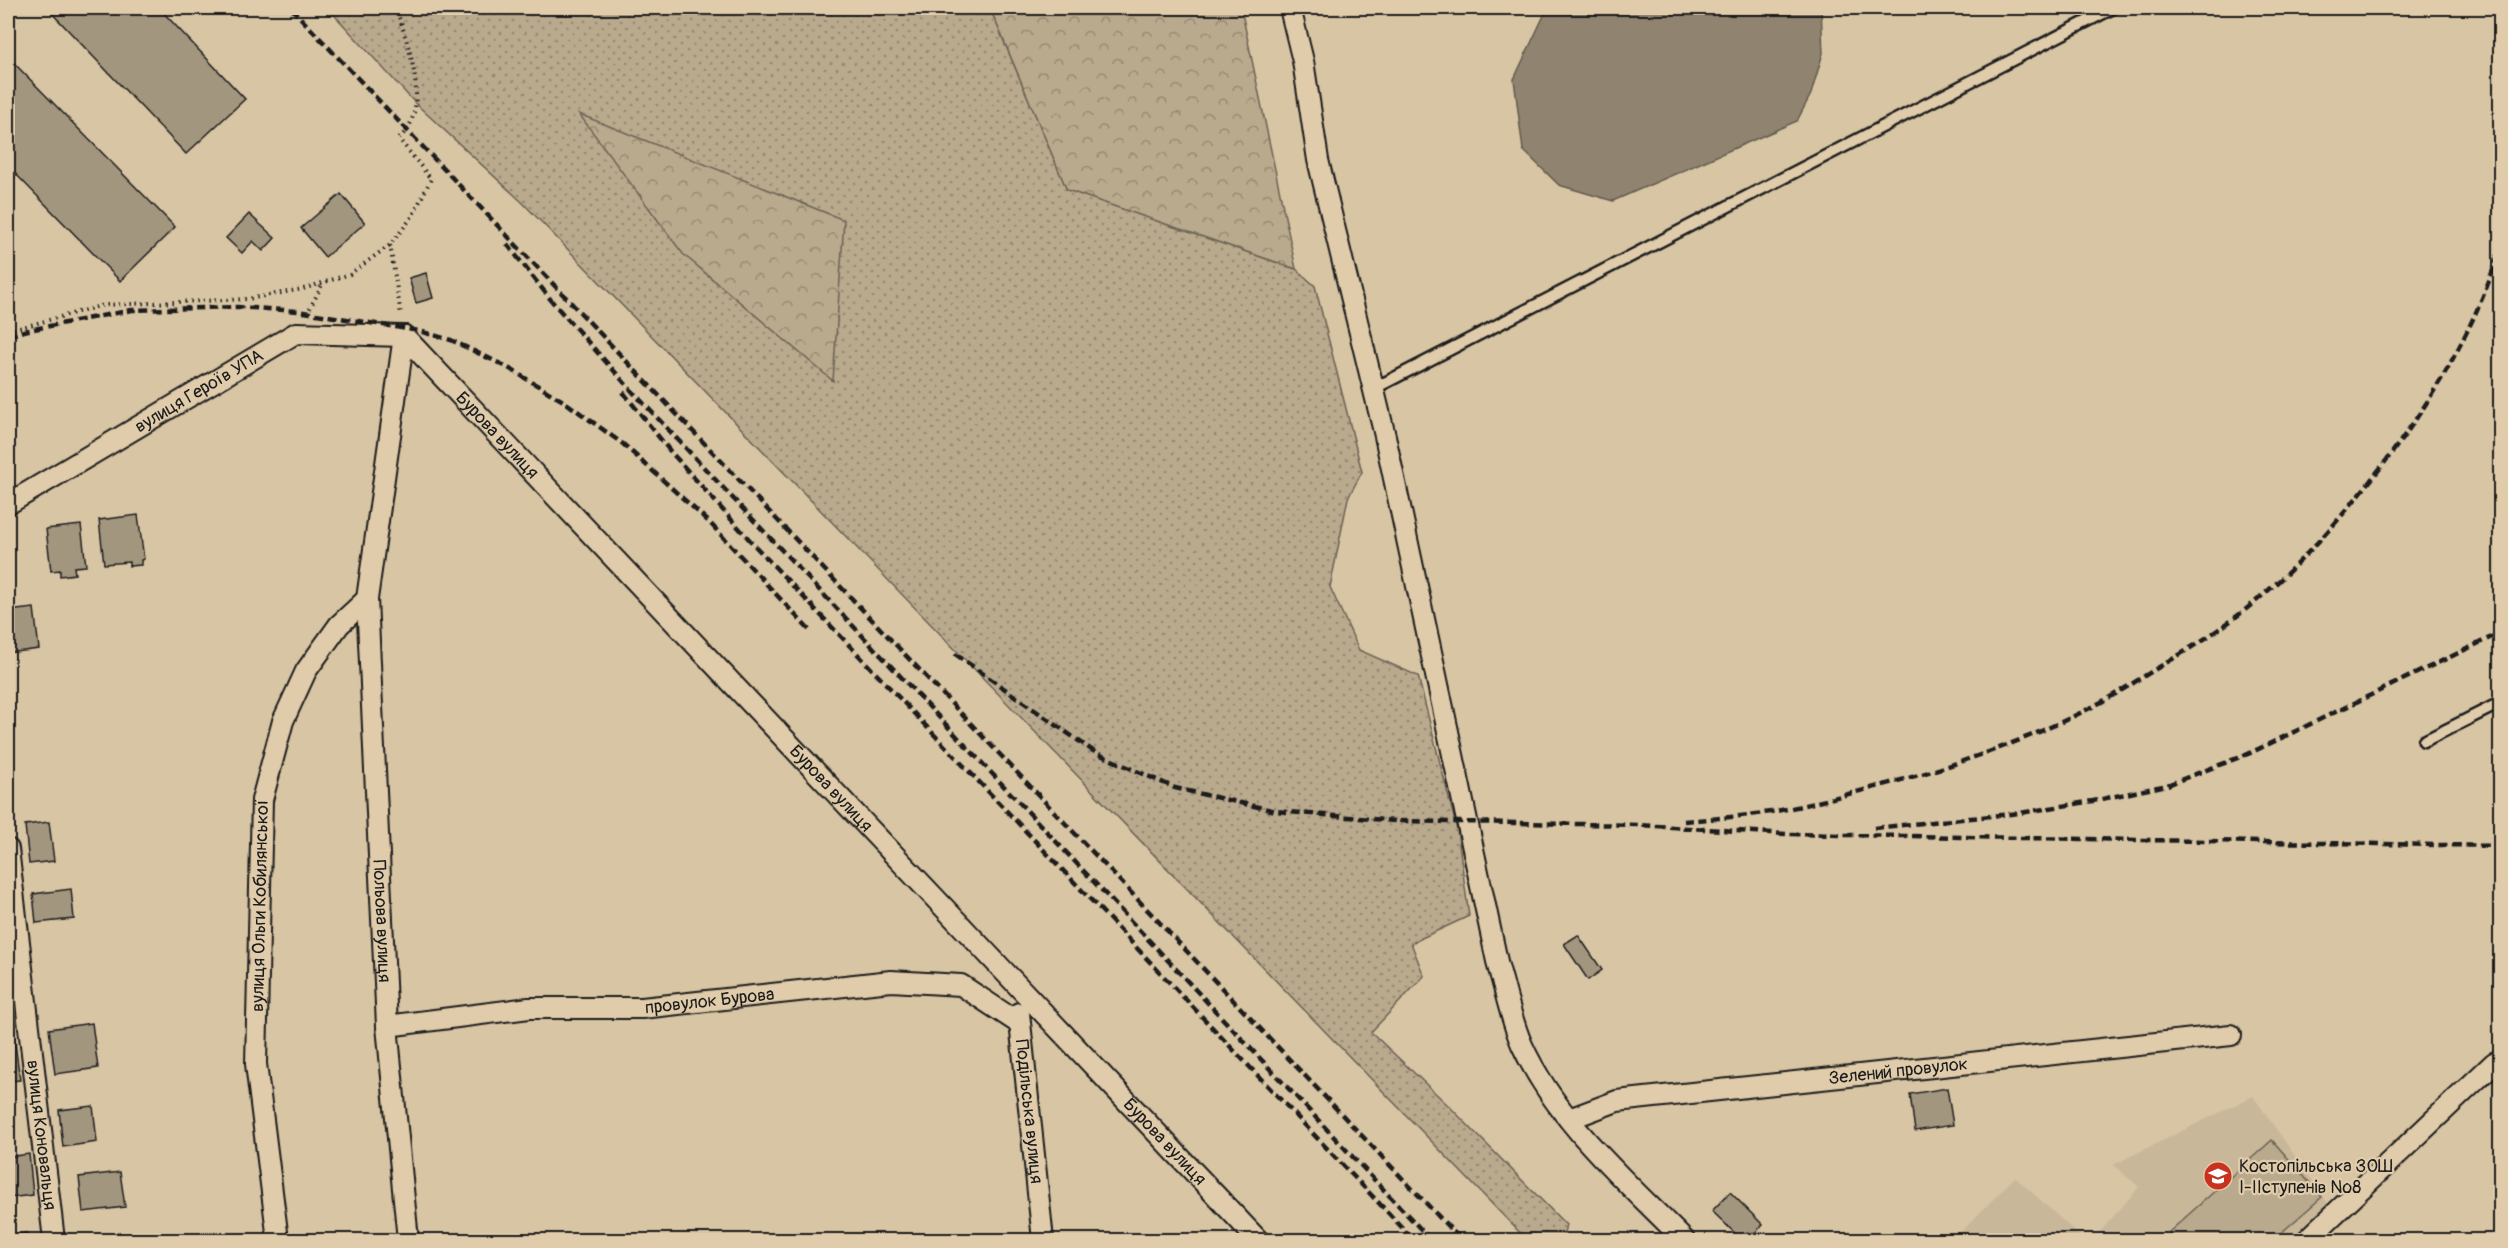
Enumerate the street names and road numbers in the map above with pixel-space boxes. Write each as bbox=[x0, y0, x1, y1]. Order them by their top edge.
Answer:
street label: вулиця Героїв УПА bbox=[130, 343, 268, 438]
street label: Бурова вулиця bbox=[451, 386, 544, 483]
street label: Бурова вулиця bbox=[784, 740, 878, 837]
street label: вулиця Ольги Кобилянської bbox=[246, 799, 274, 1012]
street label: Польова вулиця bbox=[368, 859, 396, 983]
street label: провулок Бурова bbox=[644, 982, 775, 1019]
street label: Подільська вулиця bbox=[1010, 1038, 1048, 1185]
street label: Зелений провулок bbox=[1827, 1052, 1969, 1090]
street label: вулиця Коновальця bbox=[21, 1059, 62, 1211]
street label: Бурова вулиця bbox=[1118, 1093, 1212, 1190]

